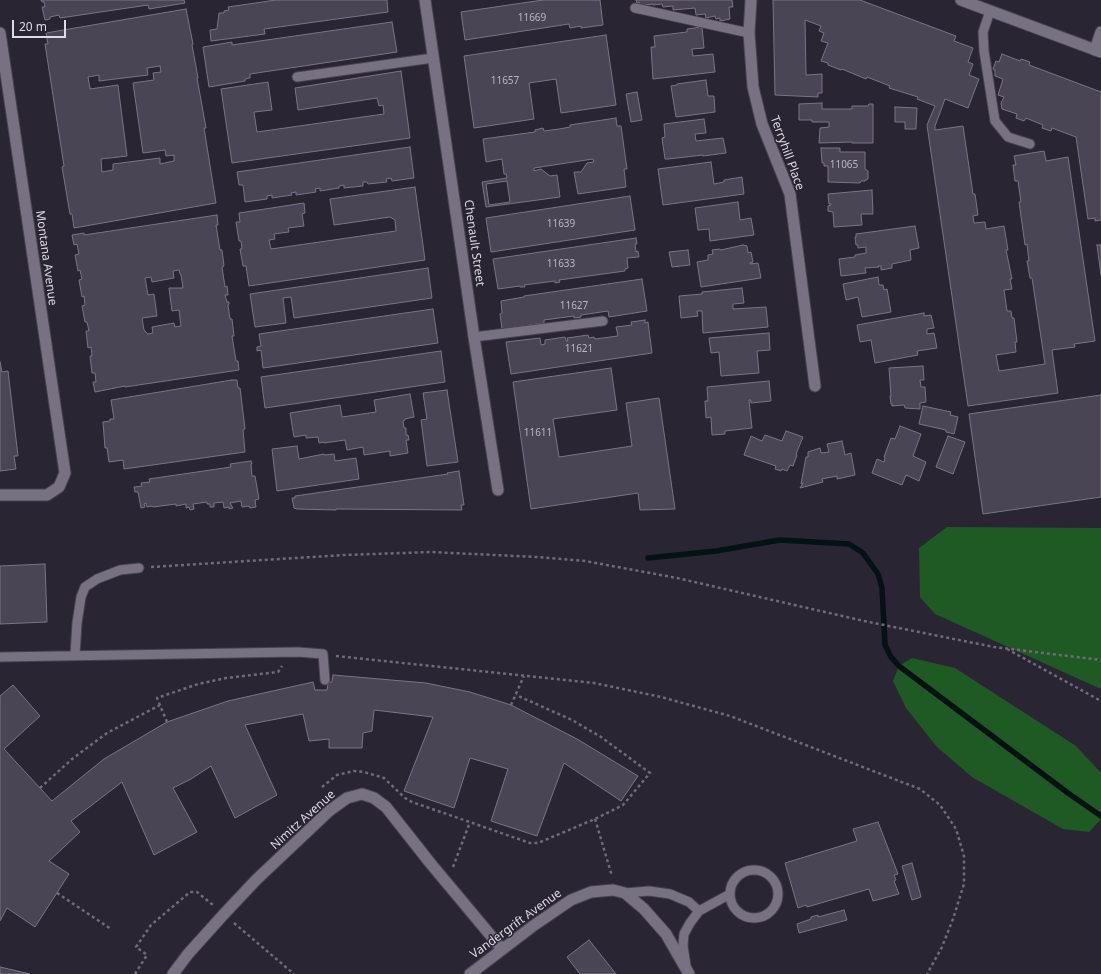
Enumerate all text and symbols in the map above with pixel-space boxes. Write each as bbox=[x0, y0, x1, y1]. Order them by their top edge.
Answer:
scale bar bbox=[14, 12, 68, 38]
house number: 11669 bbox=[518, 12, 546, 24]
text: 20 m bbox=[19, 18, 47, 35]
house number: 11657 bbox=[491, 75, 519, 87]
street label: Terryhill Place bbox=[767, 114, 807, 192]
house number: 11065 bbox=[830, 159, 858, 171]
street label: Chenault Street bbox=[461, 199, 487, 287]
street label: Montana Avenue bbox=[32, 209, 60, 307]
house number: 11639 bbox=[547, 218, 575, 230]
house number: 11633 bbox=[547, 258, 575, 270]
house number: 11627 bbox=[560, 300, 588, 312]
house number: 11621 bbox=[565, 343, 593, 355]
house number: 11611 bbox=[524, 427, 552, 439]
street label: Nimitz Avenue bbox=[268, 787, 338, 853]
street label: Vandergrift Avenue bbox=[468, 886, 564, 962]

